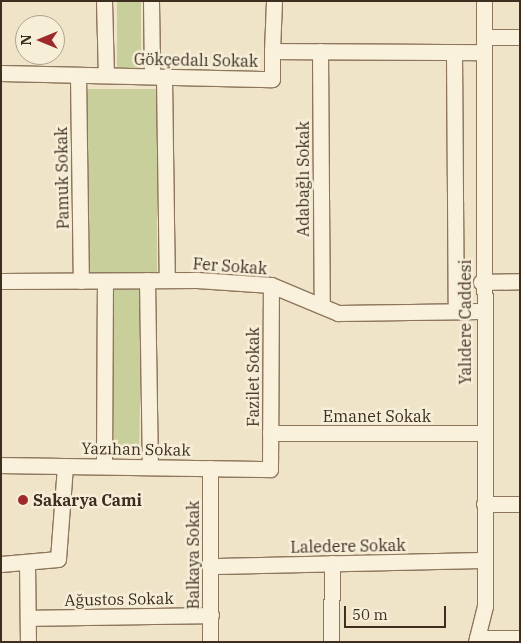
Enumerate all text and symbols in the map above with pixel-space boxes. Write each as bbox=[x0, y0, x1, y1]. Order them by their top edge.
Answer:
north arrow bbox=[15, 15, 65, 65]
text: N bbox=[17, 34, 35, 46]
street label: Gökçedalı Sokak bbox=[134, 49, 258, 71]
street label: Adabağlı Sokak bbox=[293, 121, 313, 237]
street label: Pamuk Sokak bbox=[52, 127, 72, 229]
street label: Fer Sokak bbox=[192, 254, 268, 278]
street label: Yalıdere Caddesi bbox=[455, 259, 475, 385]
street label: Fazilet Sokak bbox=[243, 327, 263, 427]
street label: Emanet Sokak bbox=[323, 406, 431, 426]
street label: Yazıhan Sokak bbox=[81, 438, 191, 460]
place label: Sakarya Cami bbox=[33, 490, 142, 510]
marker: Sakarya Cami bbox=[17, 494, 29, 506]
street label: Balkaya Sokak bbox=[183, 501, 203, 609]
street label: Laledere Sokak bbox=[290, 535, 406, 557]
street label: Ağustos Sokak bbox=[64, 588, 174, 610]
scale bar bbox=[346, 596, 448, 628]
text: 50 m bbox=[352, 605, 388, 624]

